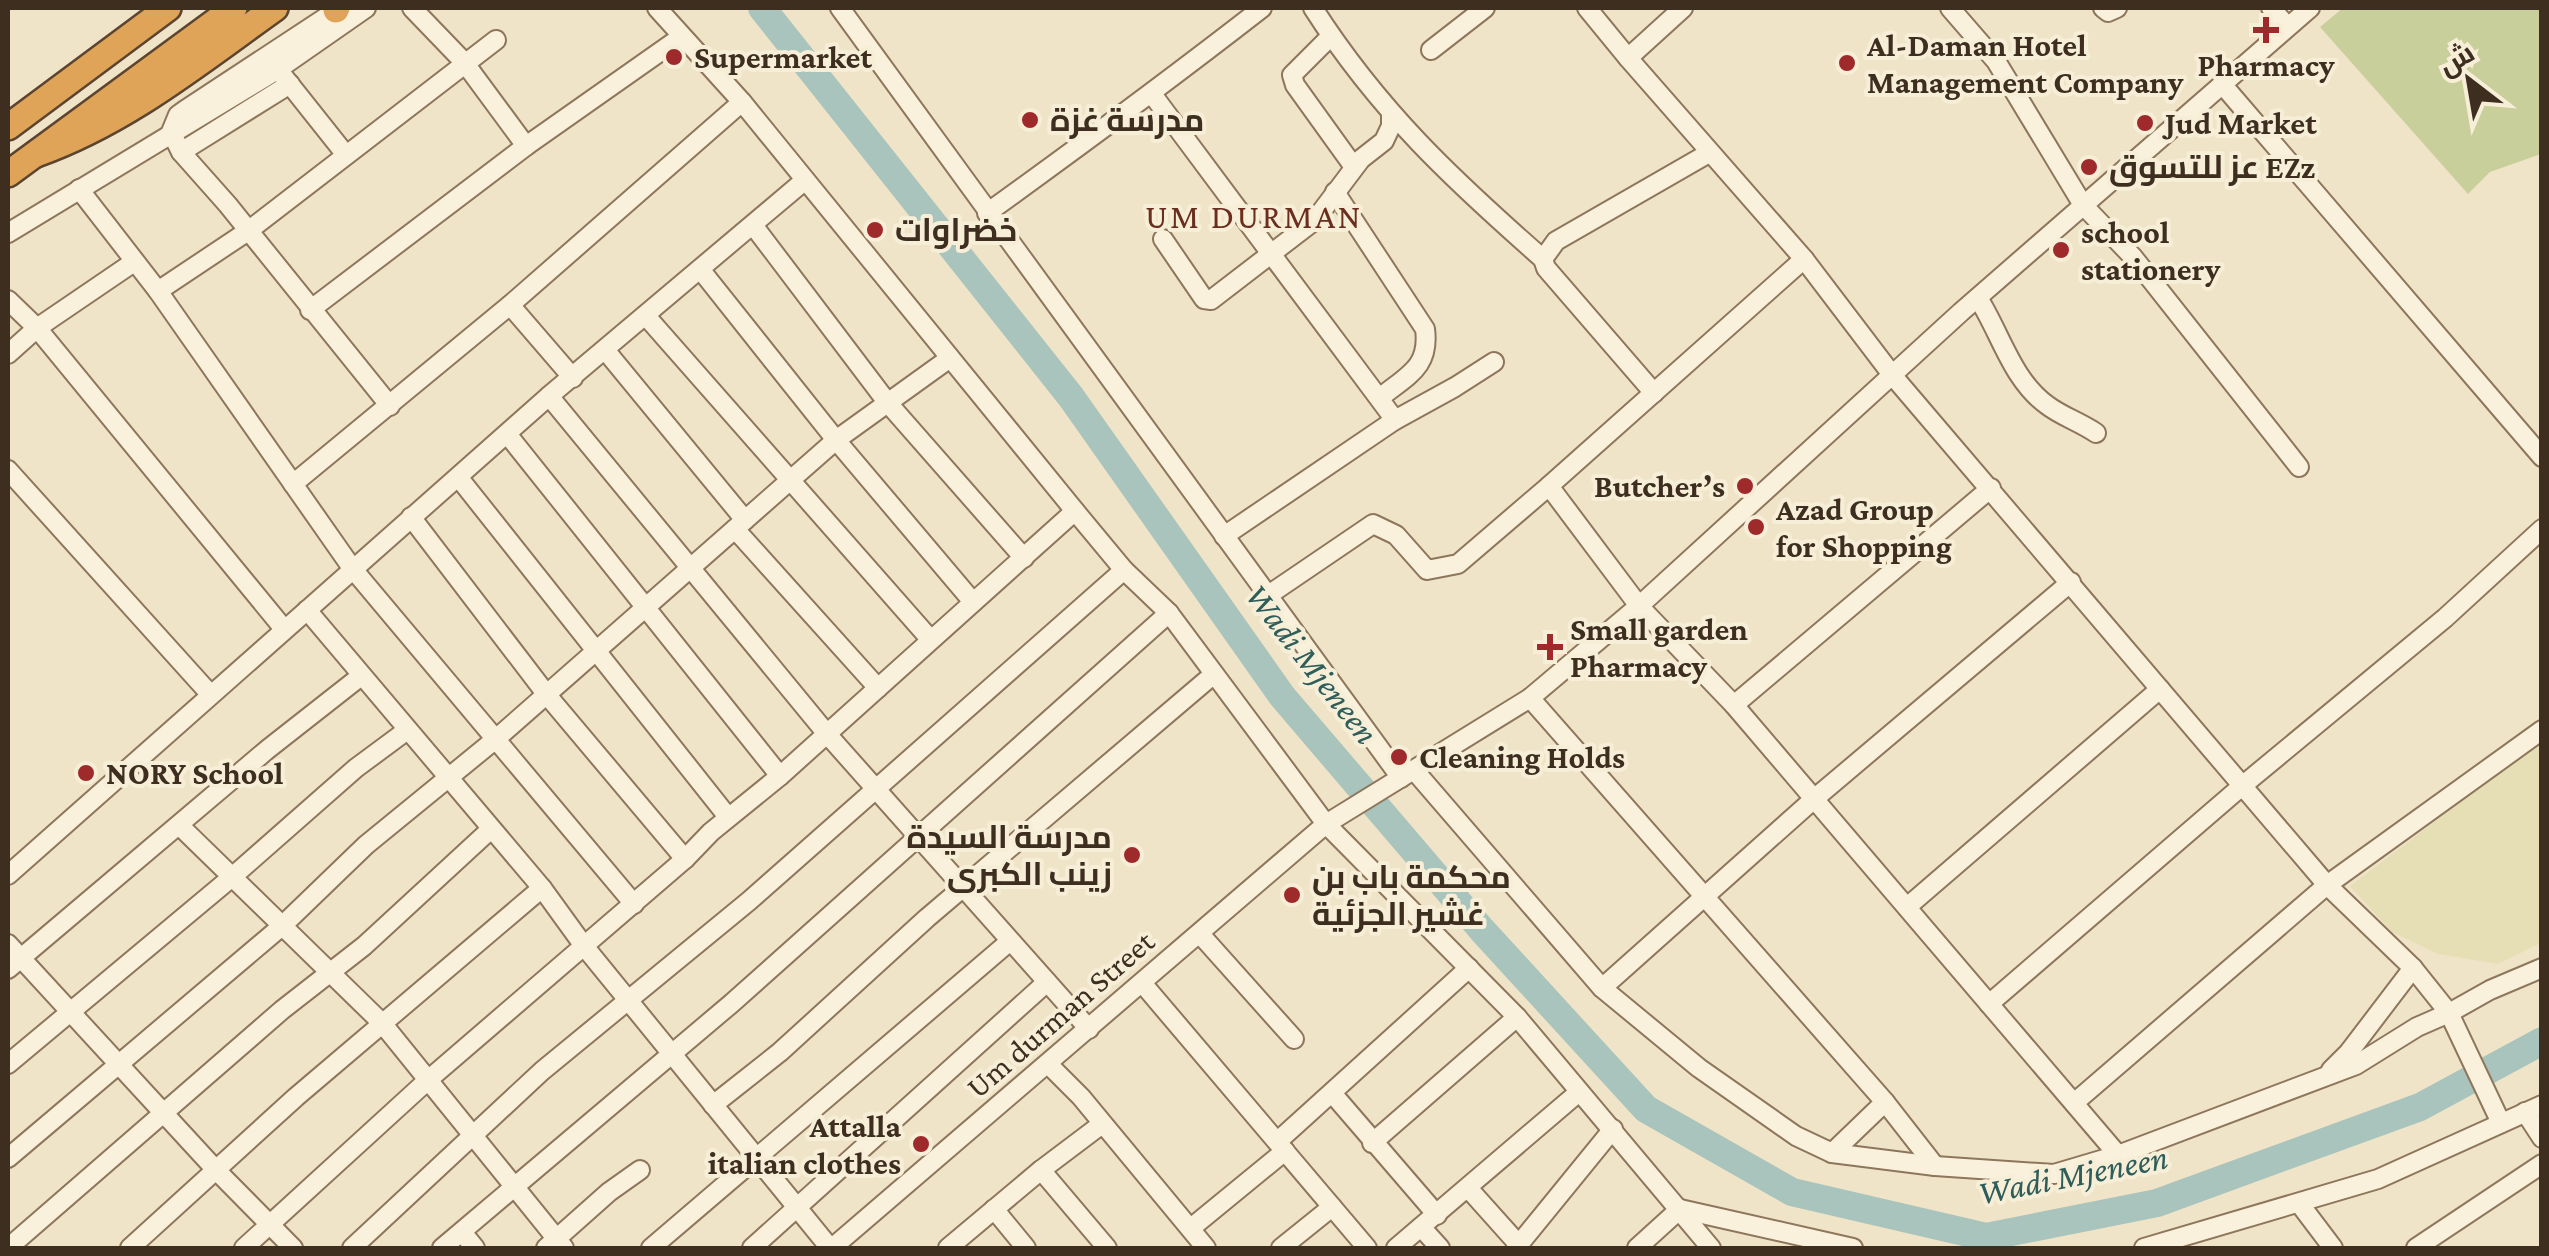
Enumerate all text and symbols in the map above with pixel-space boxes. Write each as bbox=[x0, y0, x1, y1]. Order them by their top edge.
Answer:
marker: Pharmacy bbox=[2255, 19, 2277, 41]
place label: Al-Daman Hotel Management Company bbox=[1866, 27, 2184, 100]
north arrow bbox=[2419, 30, 2519, 130]
text: ش bbox=[2433, 36, 2480, 82]
place label: Supermarket bbox=[694, 39, 872, 75]
marker: Supermarket bbox=[663, 46, 685, 68]
place label: Pharmacy bbox=[2197, 47, 2335, 83]
marker: Al-Daman Hotel Management Company bbox=[1836, 52, 1858, 74]
place label: مدرسة غزة bbox=[1050, 102, 1204, 139]
place label: Jud Market bbox=[2162, 105, 2317, 141]
marker: مدرسة غزة bbox=[1019, 109, 1041, 131]
marker: Jud Market bbox=[2134, 112, 2156, 134]
place label: عز للتسوق EZz bbox=[2109, 149, 2315, 187]
marker: عز للتسوق EZz bbox=[2078, 156, 2100, 178]
district label: UM DURMAN bbox=[1145, 197, 1363, 236]
place label: خضراوات bbox=[895, 212, 1017, 249]
place label: school stationery bbox=[2081, 214, 2221, 287]
marker: خضراوات bbox=[864, 219, 886, 241]
marker: school stationery bbox=[2050, 239, 2072, 261]
place label: Butcher’s bbox=[1594, 468, 1725, 504]
marker: Butcher’s bbox=[1734, 475, 1756, 497]
place label: Azad Group for Shopping bbox=[1775, 491, 1952, 564]
marker: Azad Group for Shopping bbox=[1745, 516, 1767, 538]
water label: Wadi Mjeneen bbox=[1237, 576, 1387, 752]
place label: Small garden Pharmacy bbox=[1570, 611, 1748, 684]
marker: Small garden Pharmacy bbox=[1539, 636, 1561, 658]
place label: Cleaning Holds bbox=[1419, 739, 1625, 775]
marker: Cleaning Holds bbox=[1388, 746, 1410, 768]
place label: NORY School bbox=[106, 755, 283, 791]
marker: NORY School bbox=[75, 762, 97, 784]
place label: مدرسة السيدة زينب الكبرى bbox=[906, 819, 1112, 893]
marker: مدرسة السيدة زينب الكبرى bbox=[1121, 844, 1143, 866]
place label: محكمة باب بن غشير الجزئية bbox=[1312, 859, 1511, 933]
marker: محكمة باب بن غشير الجزئية bbox=[1281, 884, 1303, 906]
street label: Um durman Street bbox=[959, 923, 1161, 1105]
place label: Attalla italian clothes bbox=[708, 1108, 901, 1181]
marker: Attalla italian clothes bbox=[910, 1133, 932, 1155]
water label: Wadi Mjeneen bbox=[1975, 1137, 2171, 1213]

